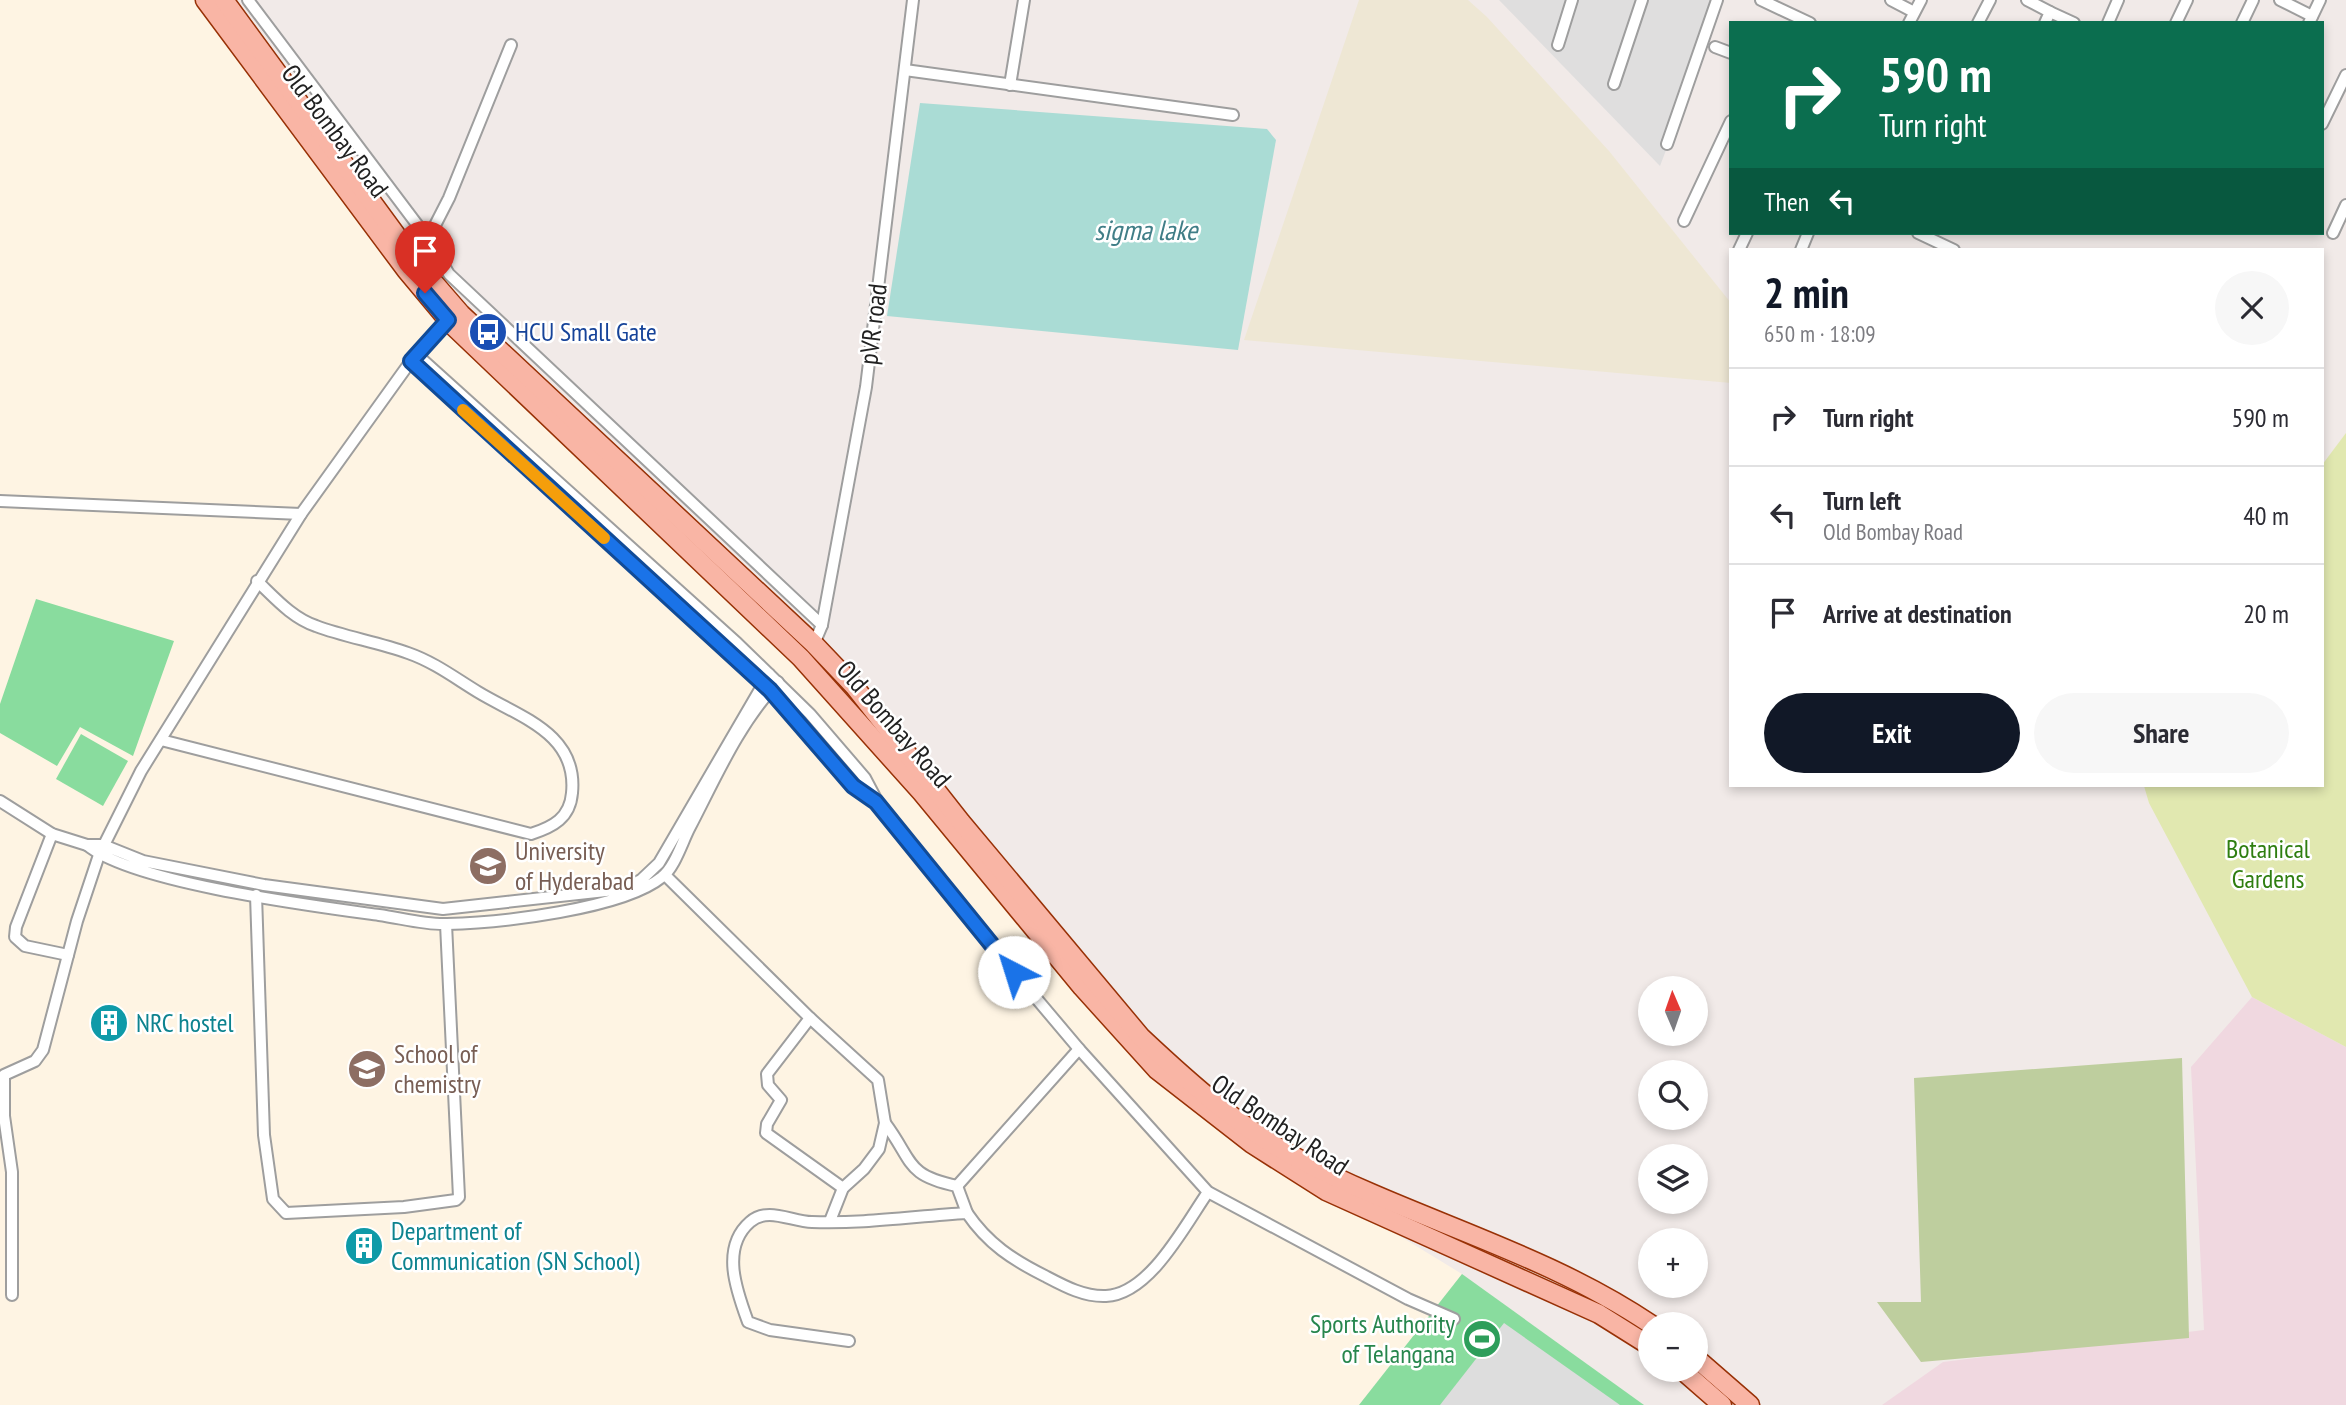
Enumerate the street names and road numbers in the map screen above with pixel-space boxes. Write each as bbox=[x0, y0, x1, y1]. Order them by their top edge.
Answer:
street label: Old Bombay Road bbox=[275, 58, 396, 204]
street label: pVR road bbox=[851, 282, 894, 366]
street label: Old Bombay Road bbox=[830, 653, 959, 794]
street label: Old Bombay Road bbox=[1206, 1067, 1355, 1182]

